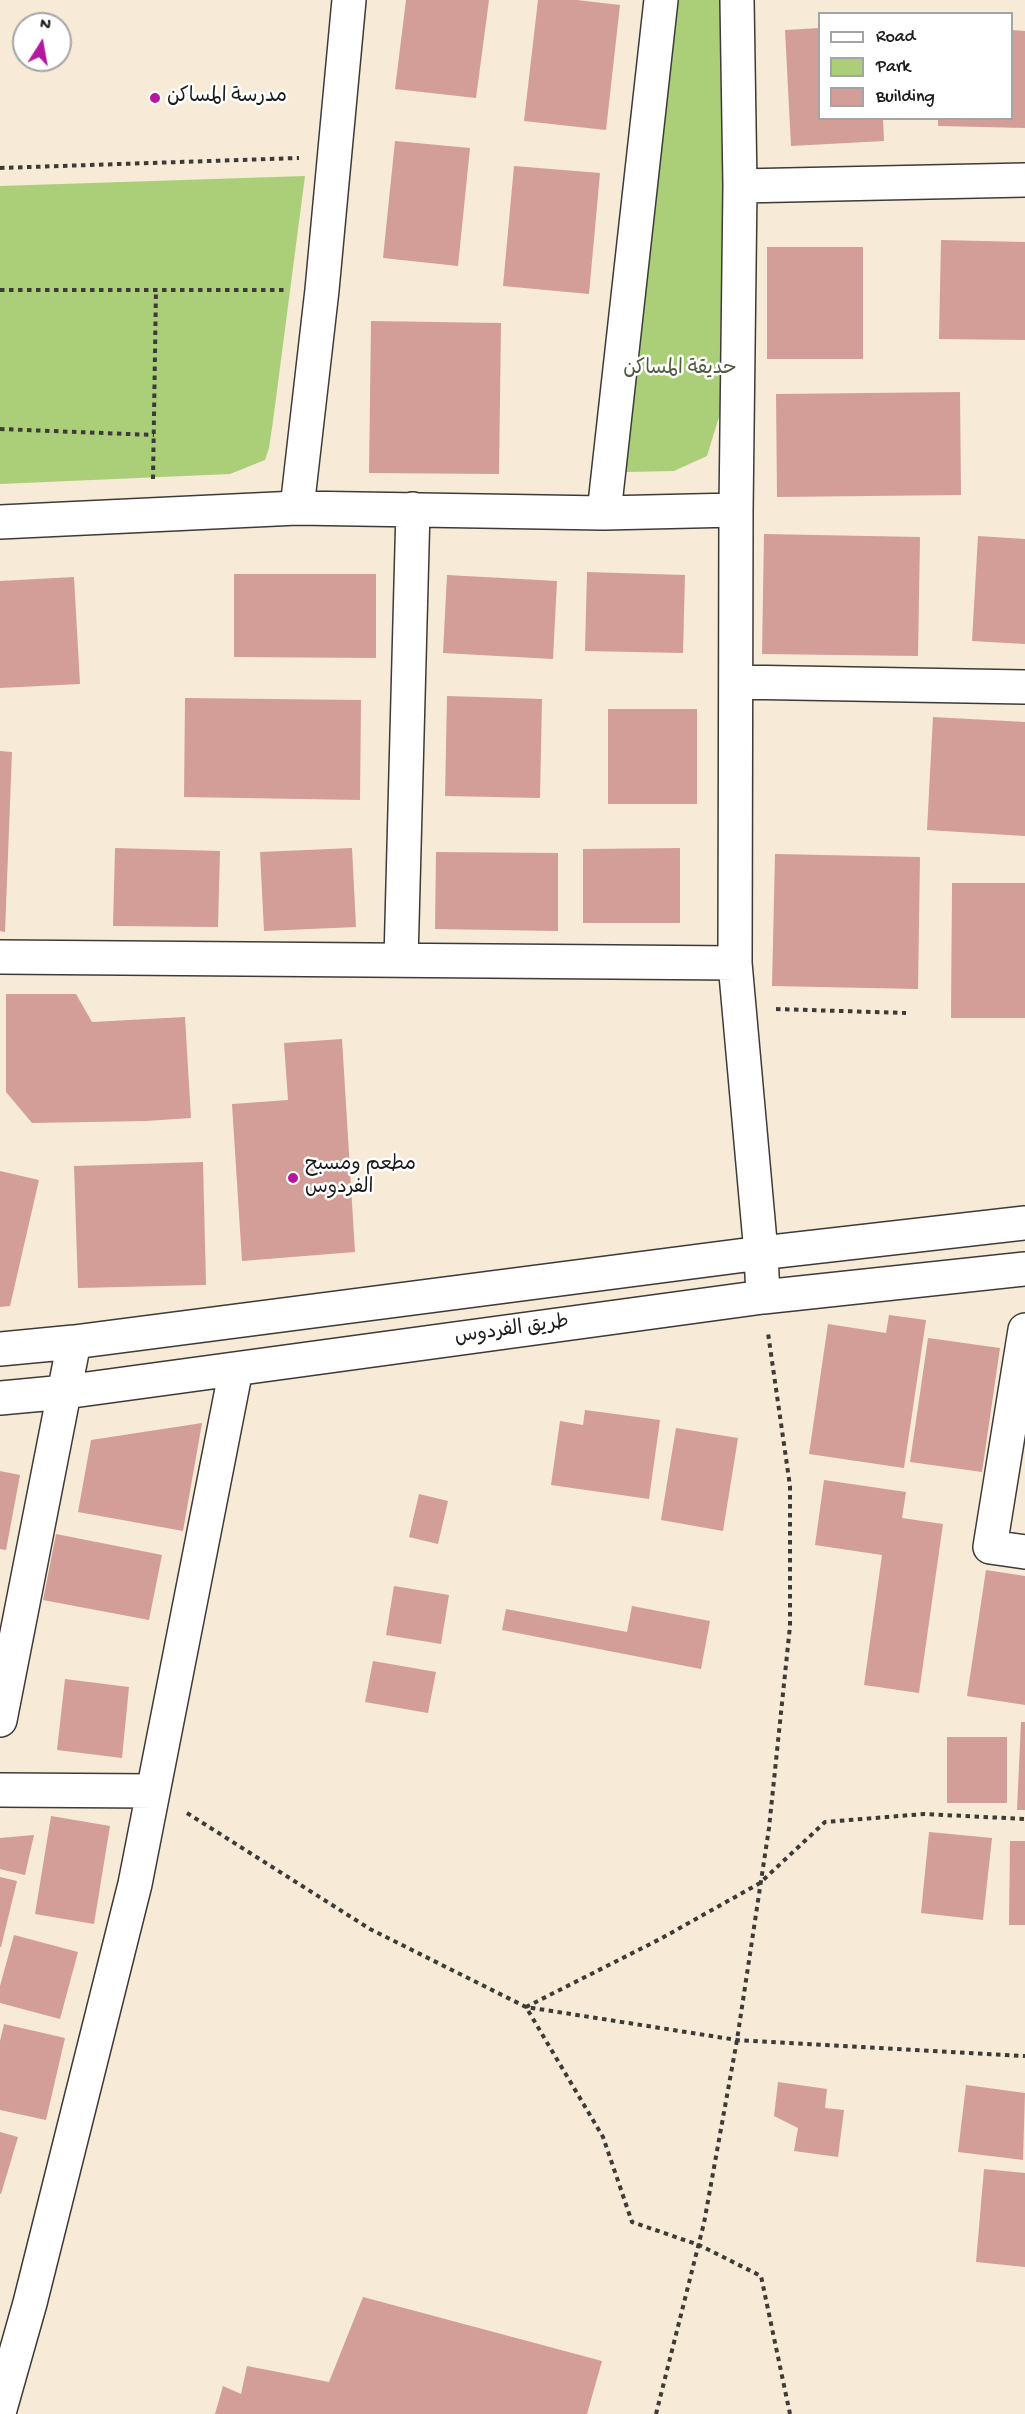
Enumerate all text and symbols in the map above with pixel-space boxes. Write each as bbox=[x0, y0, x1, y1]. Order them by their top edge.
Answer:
north arrow bbox=[12, 12, 72, 72]
legend bbox=[818, 12, 1013, 120]
text: N bbox=[38, 15, 52, 36]
text: Road bbox=[876, 27, 915, 48]
text: Park bbox=[876, 57, 910, 78]
place label: مدرسة المساكن bbox=[167, 86, 287, 110]
text: Building bbox=[876, 87, 935, 108]
marker: مدرسة المساكن bbox=[148, 91, 162, 105]
park label: حديقة المساكن bbox=[623, 358, 737, 382]
place label: مطعم ومسبح الفردوس bbox=[305, 1154, 416, 1201]
marker: مطعم ومسبح الفردوس bbox=[286, 1171, 300, 1185]
street label: طريق الفردوس bbox=[453, 1311, 571, 1351]

